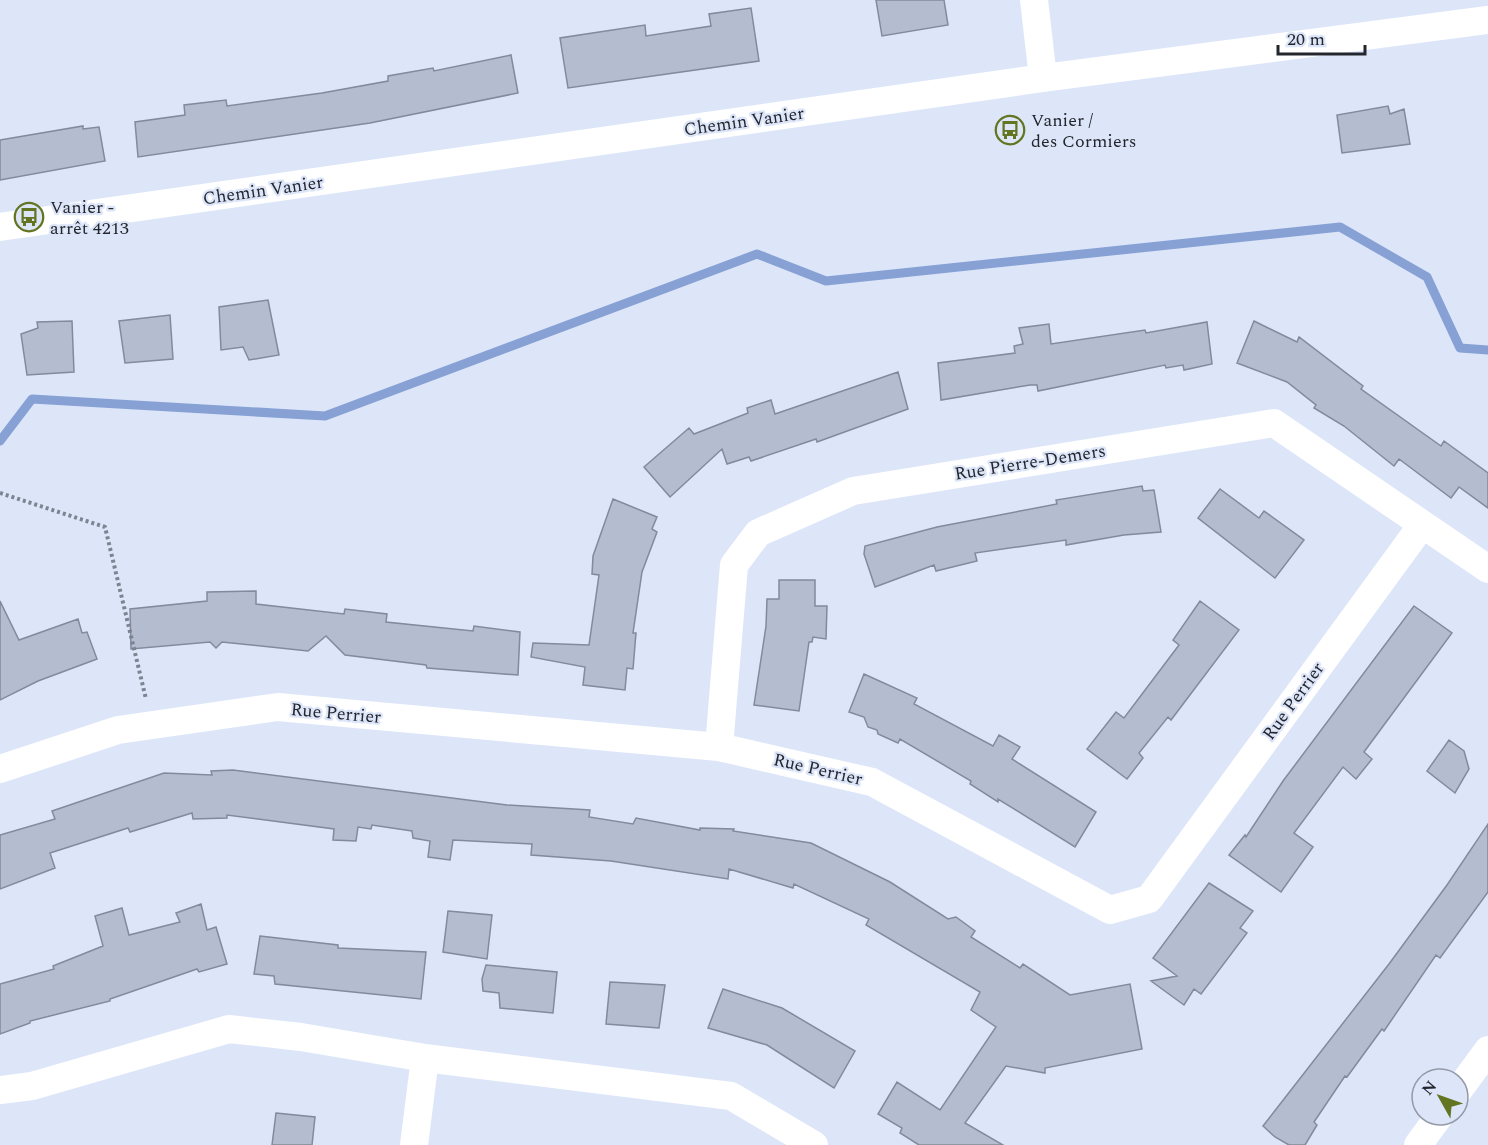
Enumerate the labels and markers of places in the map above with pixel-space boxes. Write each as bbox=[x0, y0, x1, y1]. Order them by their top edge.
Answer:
place label: Vanier / des Cormiers bbox=[1031, 107, 1137, 155]
bus stop icon: Vanier / des Cormiers bbox=[994, 114, 1026, 146]
place label: Vanier - arrêt 4213 bbox=[50, 194, 129, 242]
bus stop icon: Vanier - arrêt 4213 bbox=[13, 201, 45, 233]

